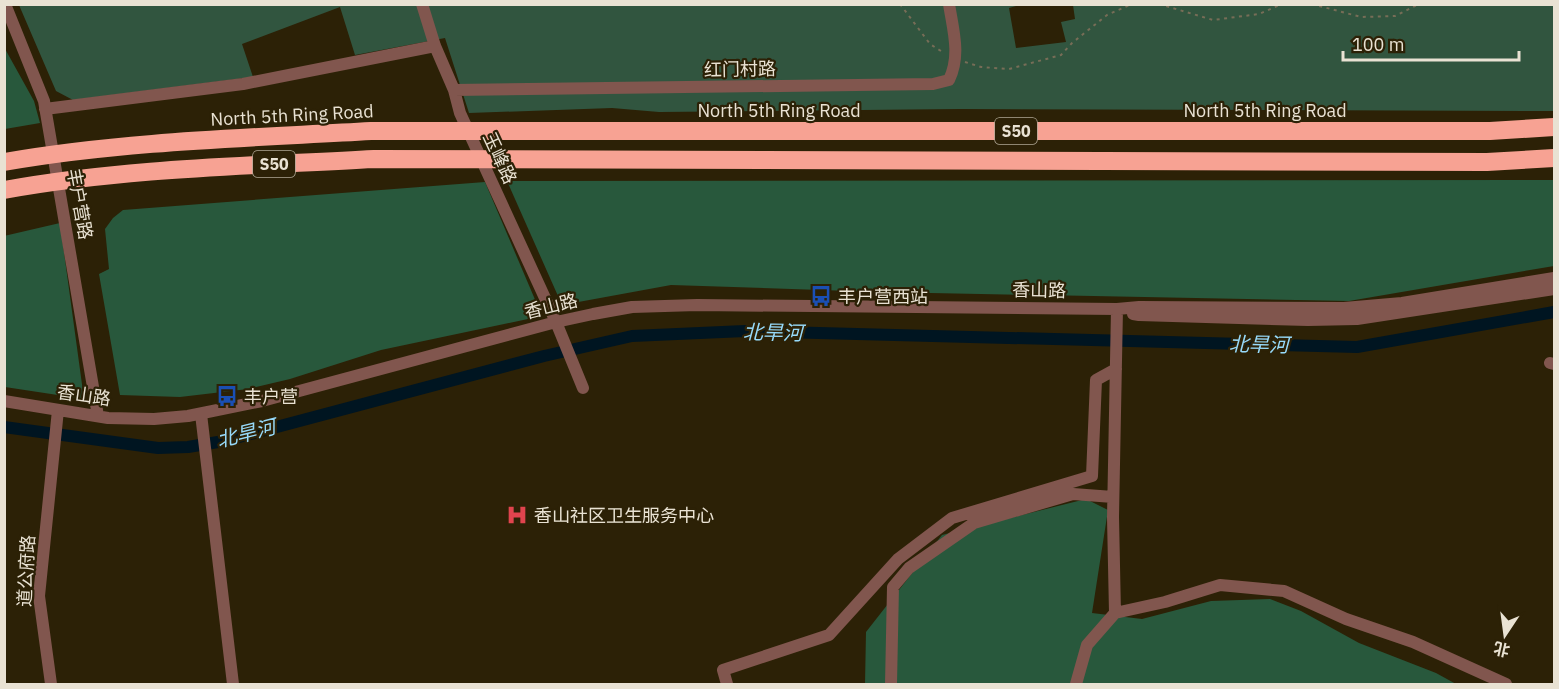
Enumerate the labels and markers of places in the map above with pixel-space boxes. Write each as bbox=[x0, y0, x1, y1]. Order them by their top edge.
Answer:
bus stop icon: 丰户营西站 bbox=[809, 284, 833, 308]
place label: 丰户营西站 bbox=[838, 285, 928, 308]
bus stop icon: 丰户营 bbox=[215, 384, 239, 408]
place label: 丰户营 bbox=[244, 385, 298, 408]
hospital icon: 香山社区卫生服务中心 bbox=[505, 503, 529, 527]
place label: 香山社区卫生服务中心 bbox=[534, 504, 714, 527]

